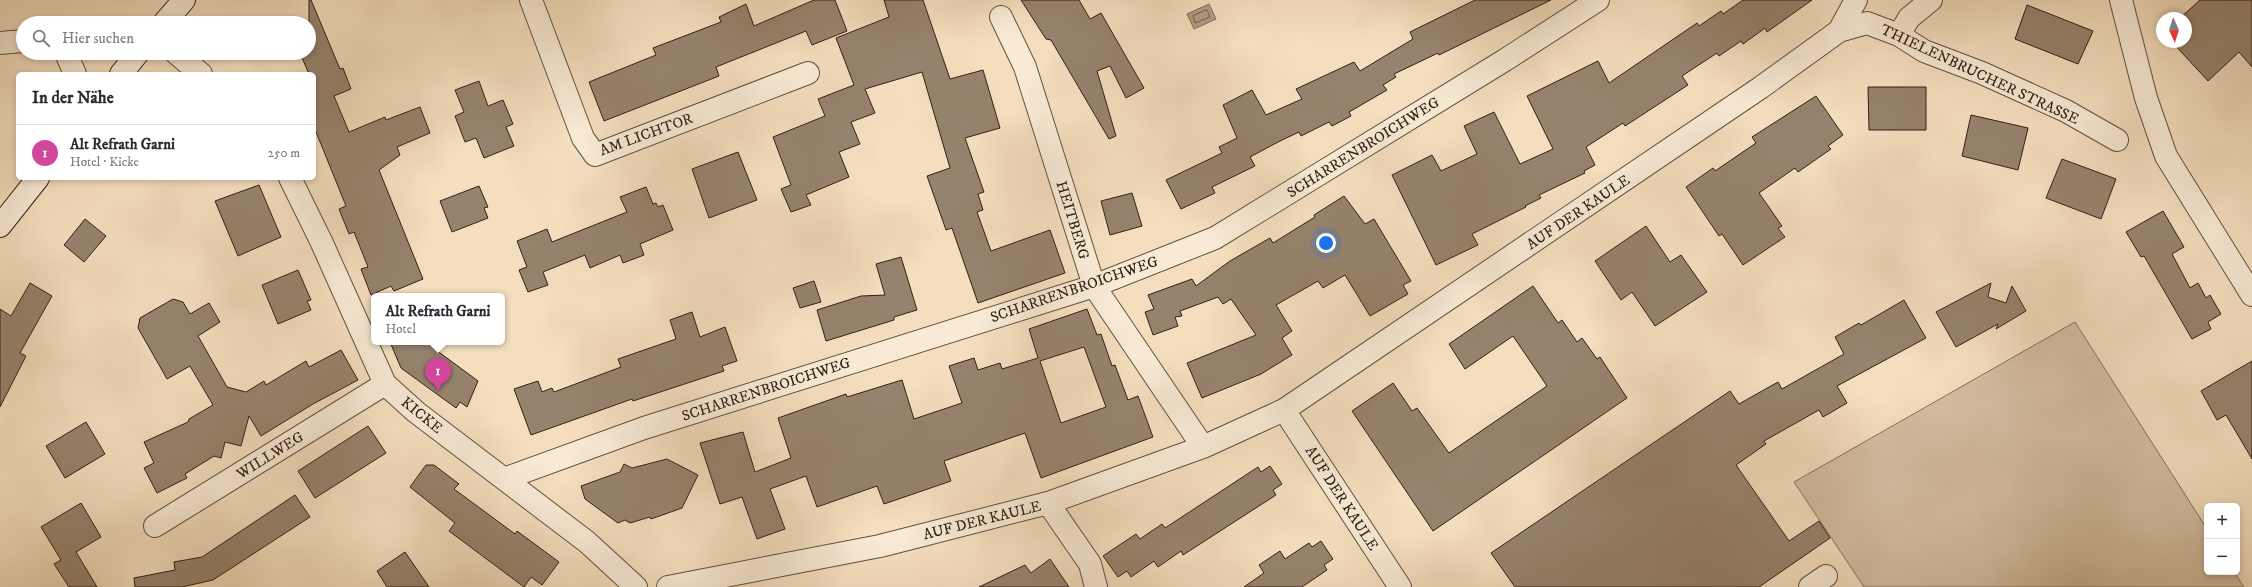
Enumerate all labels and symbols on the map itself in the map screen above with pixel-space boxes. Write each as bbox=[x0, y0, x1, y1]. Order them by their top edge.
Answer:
north arrow bbox=[2156, 12, 2192, 48]
street label: THIELENBRUCHER STRASSE bbox=[1878, 20, 2082, 129]
street label: SCHARRENBROICHWEG bbox=[1284, 92, 1443, 202]
street label: AM LICHTOR bbox=[597, 109, 695, 160]
street label: AUF DER KAULE bbox=[1523, 171, 1634, 254]
street label: HEITBERG bbox=[1052, 179, 1094, 262]
your location bbox=[1316, 233, 1336, 253]
street label: SCHARRENBROICHWEG bbox=[988, 252, 1161, 327]
street label: SCHARRENBROICHWEG bbox=[679, 353, 853, 426]
pin: 1 bbox=[425, 358, 451, 391]
street label: KICKE bbox=[397, 393, 446, 438]
street label: WILLWEG bbox=[232, 427, 308, 484]
street label: AUF DER KAULE bbox=[1301, 442, 1383, 554]
street label: AUF DER KAULE bbox=[921, 497, 1043, 544]

